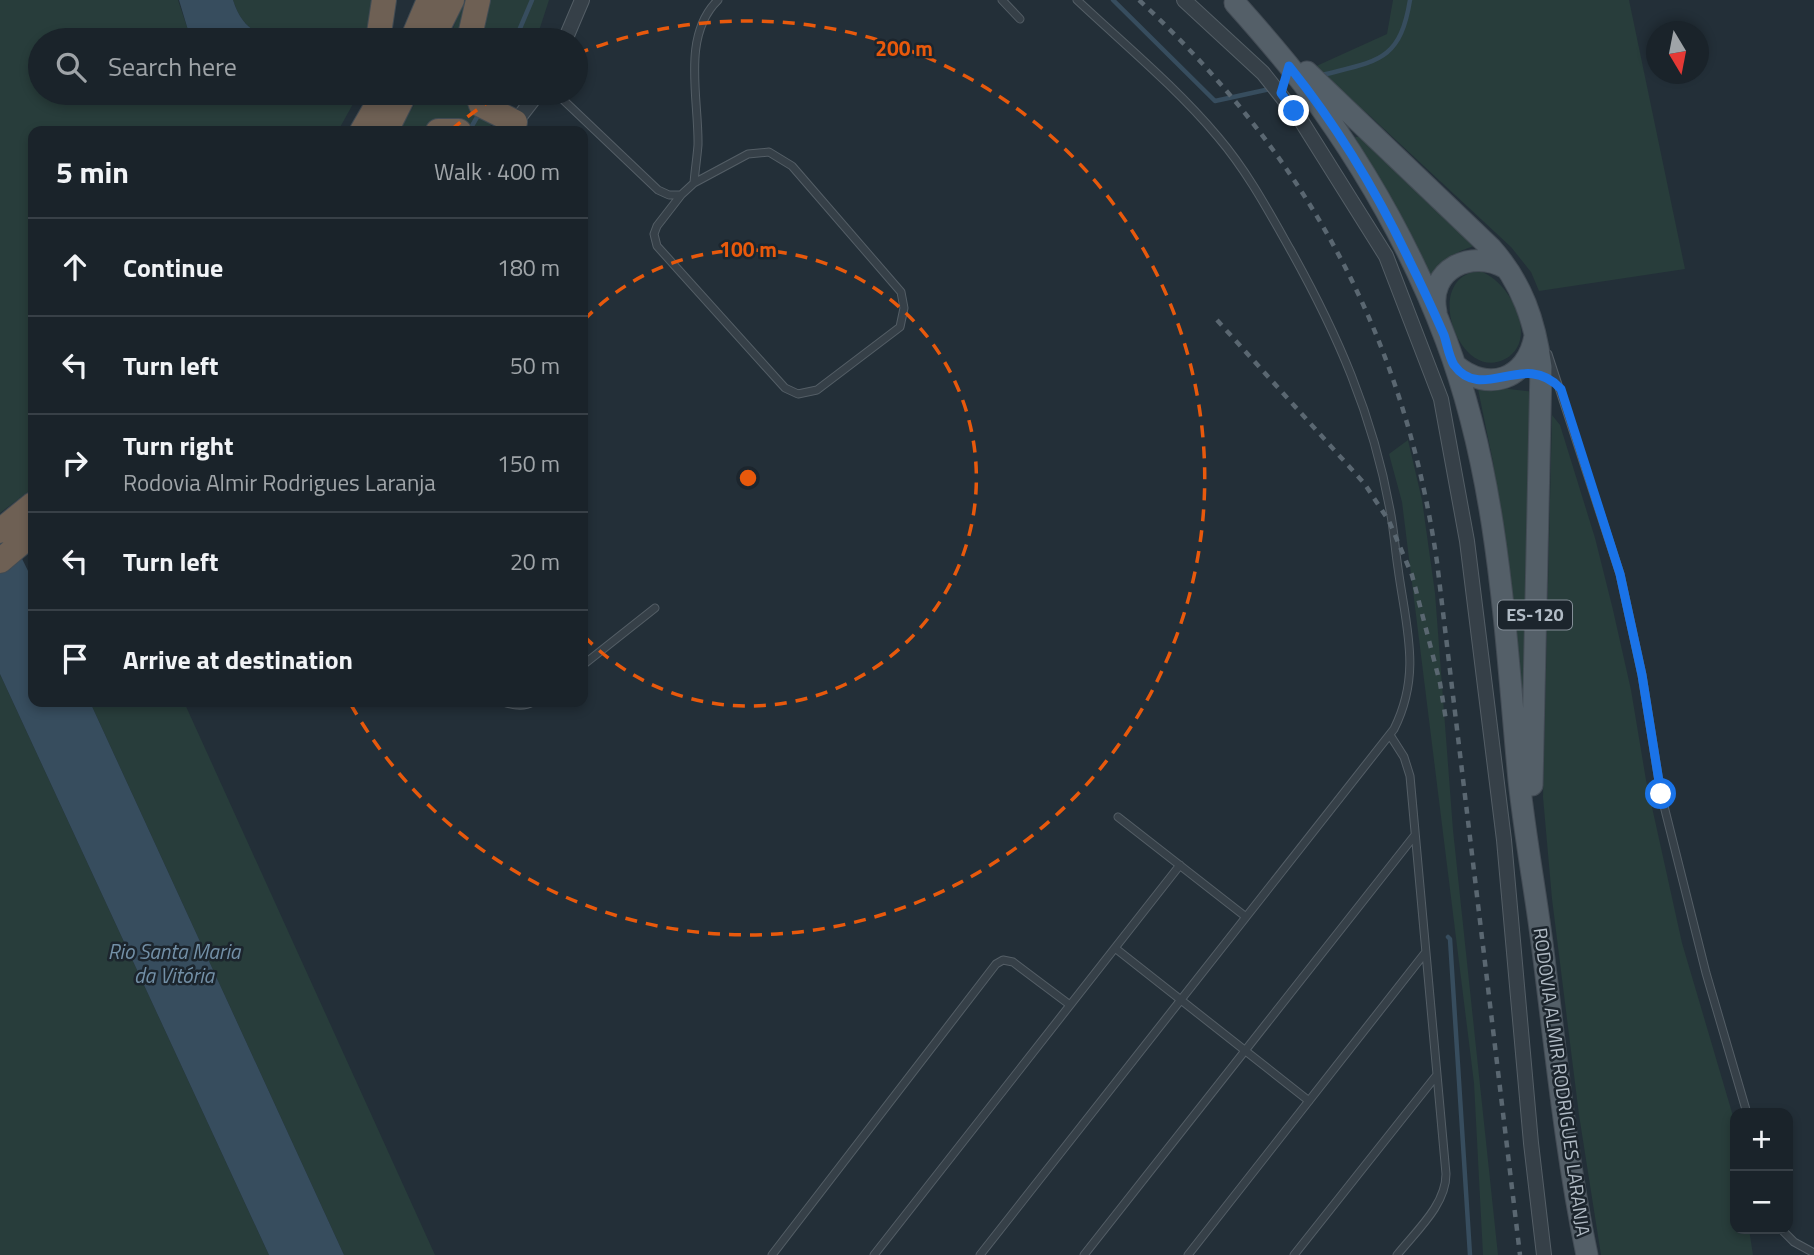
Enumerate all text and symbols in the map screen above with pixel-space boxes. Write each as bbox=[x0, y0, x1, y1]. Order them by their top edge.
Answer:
north arrow bbox=[1646, 21, 1709, 84]
search box bbox=[28, 28, 588, 105]
text: 200 m bbox=[875, 32, 933, 64]
text: Search here bbox=[108, 47, 237, 86]
icon: search bbox=[52, 48, 90, 86]
route end bbox=[1278, 95, 1309, 126]
text: 5 min bbox=[56, 149, 129, 195]
text: Walk · 400 m bbox=[434, 154, 560, 189]
text: 100 m bbox=[719, 233, 777, 265]
icon: ahead bbox=[56, 248, 94, 286]
text: Continue bbox=[123, 248, 223, 287]
text: 180 m bbox=[497, 250, 560, 285]
icon: left bbox=[56, 346, 94, 384]
text: Turn left bbox=[123, 346, 218, 385]
text: 50 m bbox=[510, 348, 560, 383]
text: Turn right bbox=[123, 426, 234, 465]
icon: right bbox=[56, 444, 94, 482]
text: 150 m bbox=[497, 446, 560, 481]
text: Rodovia Almir Rodrigues Laranja bbox=[123, 465, 436, 500]
centre of rings bbox=[736, 466, 760, 490]
icon: left bbox=[56, 542, 94, 580]
text: Turn left bbox=[123, 542, 218, 581]
text: 20 m bbox=[510, 544, 560, 579]
road number: ES-120 bbox=[1498, 600, 1572, 630]
icon: arrive bbox=[56, 640, 94, 678]
text: Arrive at destination bbox=[123, 640, 353, 679]
route start bbox=[1645, 778, 1676, 809]
street label: RODOVIA ALMIR RODRIGUES LARANJA bbox=[1526, 926, 1599, 1238]
water label: Rio Santa Maria da Vitória bbox=[108, 935, 242, 991]
map controls bbox=[1730, 1108, 1793, 1234]
button: + bbox=[1730, 1108, 1793, 1171]
button: − bbox=[1730, 1171, 1793, 1234]

